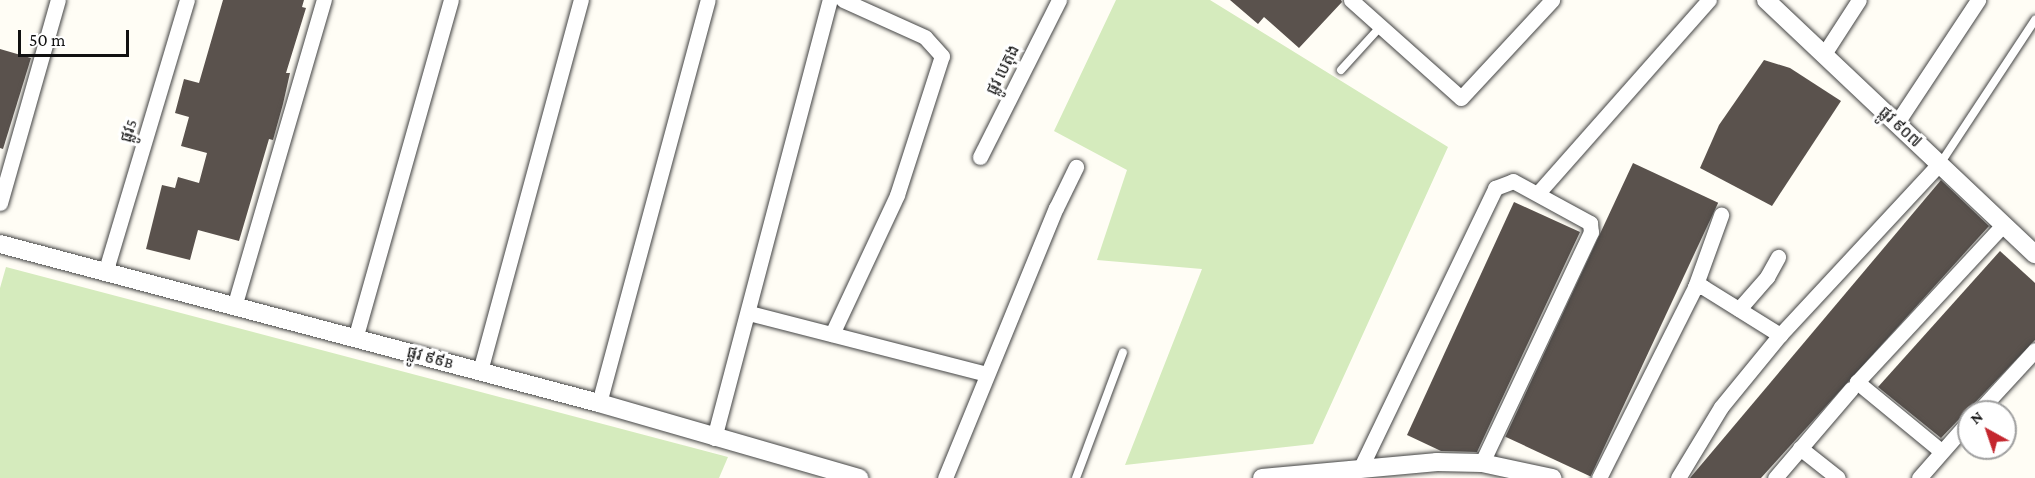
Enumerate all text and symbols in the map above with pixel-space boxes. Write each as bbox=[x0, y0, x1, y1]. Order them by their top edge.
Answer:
scale bar bbox=[21, 18, 132, 56]
text: 50 m bbox=[29, 30, 66, 50]
street label: ផ្លូវ បេតុង bbox=[982, 42, 1024, 98]
street label: ផ្លូវ ៩០៧ bbox=[1875, 103, 1925, 151]
street label: ផ្លូវ5 bbox=[116, 117, 142, 145]
street label: ផ្លូវ ៩៩B bbox=[405, 343, 455, 373]
north arrow bbox=[1957, 400, 2017, 460]
text: N bbox=[1967, 407, 1986, 427]

